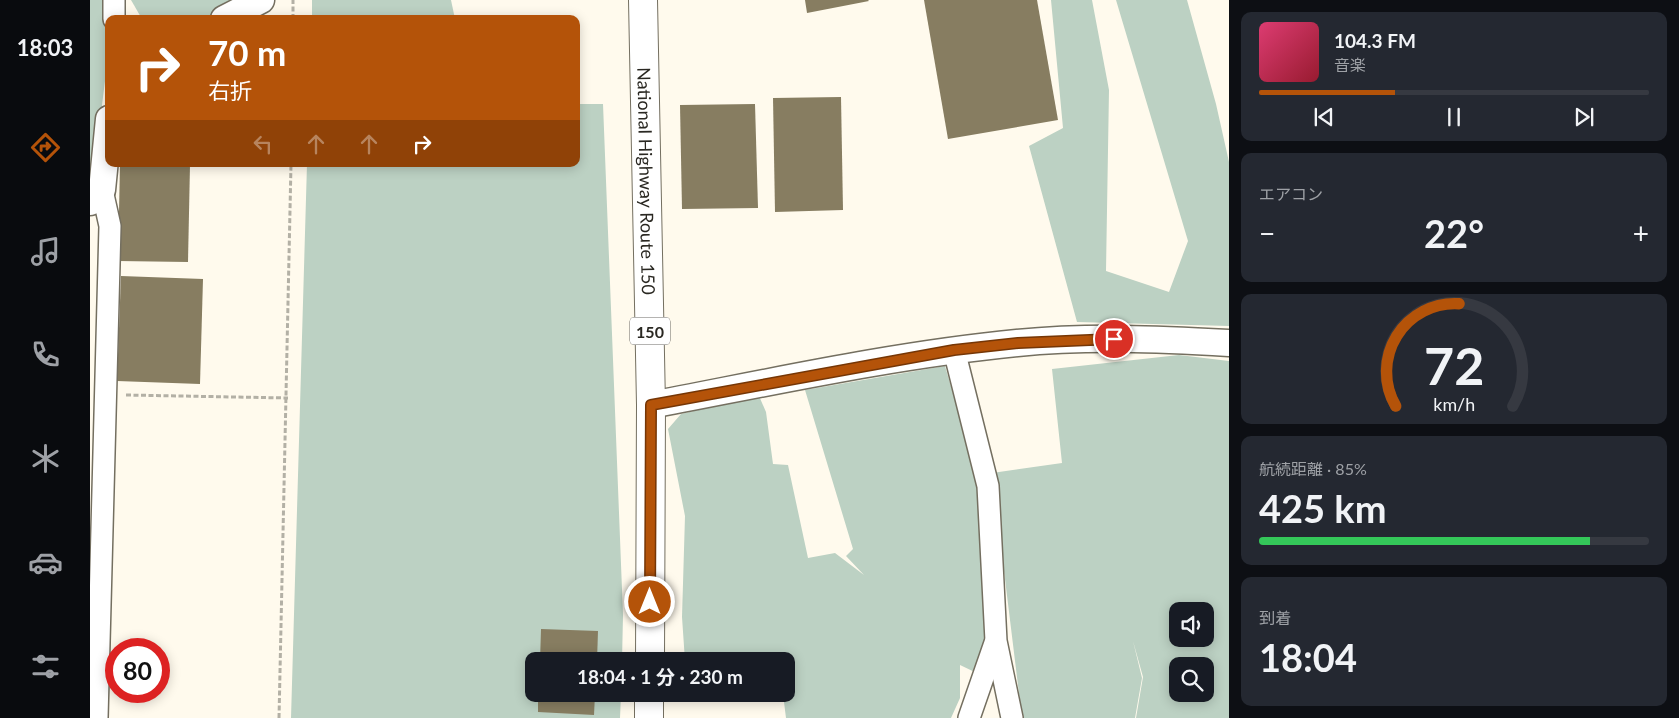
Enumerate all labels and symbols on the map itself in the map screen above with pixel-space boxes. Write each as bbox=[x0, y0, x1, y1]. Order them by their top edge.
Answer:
street label: National Highway Route 150 bbox=[633, 67, 660, 295]
road number: 150 bbox=[630, 318, 670, 344]
pin bbox=[1093, 318, 1135, 360]
position arrow bbox=[623, 575, 675, 627]
speed limit sign: 80 bbox=[105, 638, 170, 703]

